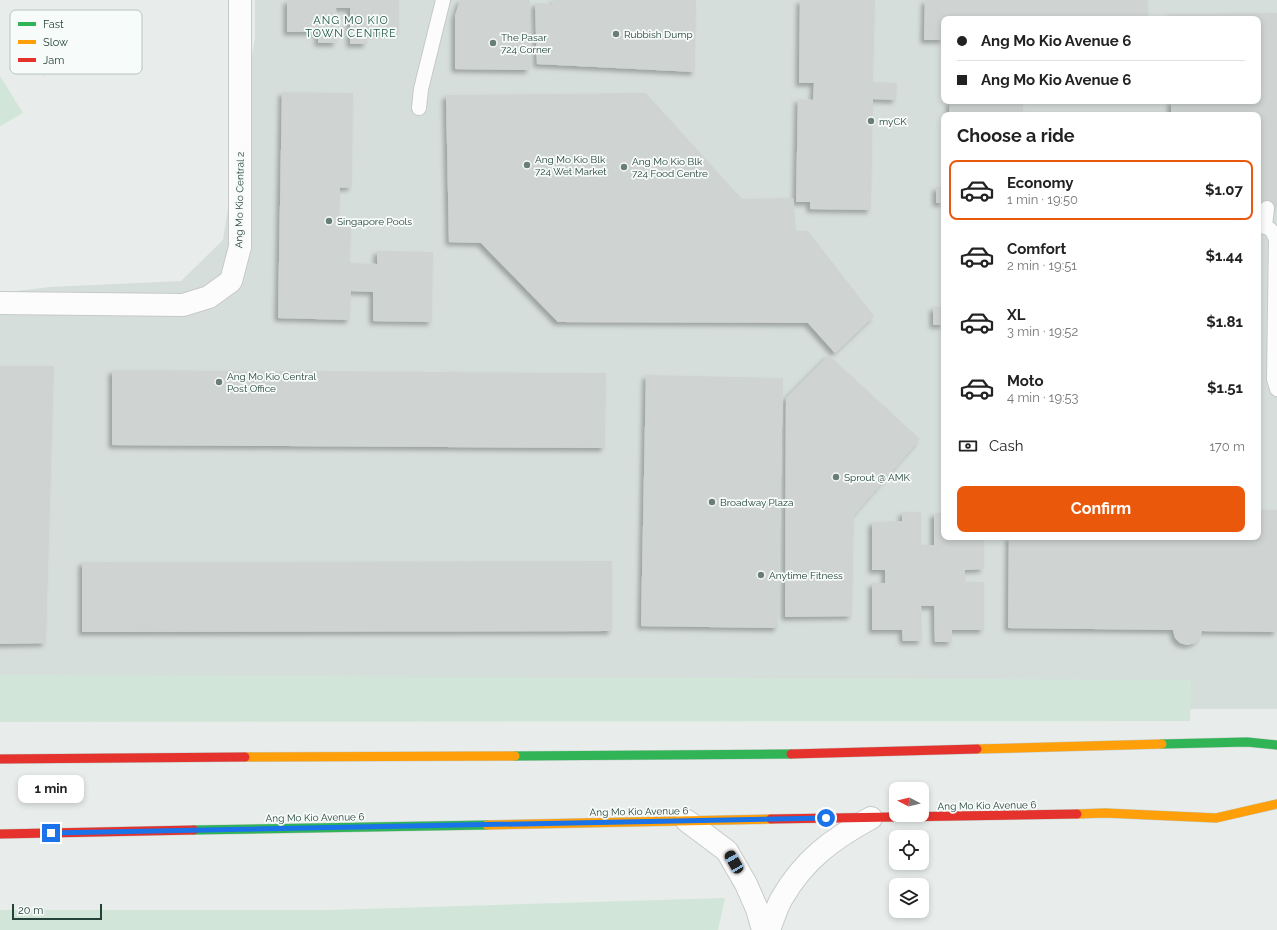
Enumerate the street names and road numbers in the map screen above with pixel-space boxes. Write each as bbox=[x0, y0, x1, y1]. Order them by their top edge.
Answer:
street label: Ang Mo Kio Central 2 bbox=[233, 152, 246, 248]
street label: Ang Mo Kio Avenue 6 bbox=[937, 799, 1037, 812]
street label: Ang Mo Kio Avenue 6 bbox=[589, 805, 689, 818]
street label: Ang Mo Kio Avenue 6 bbox=[265, 811, 365, 824]

